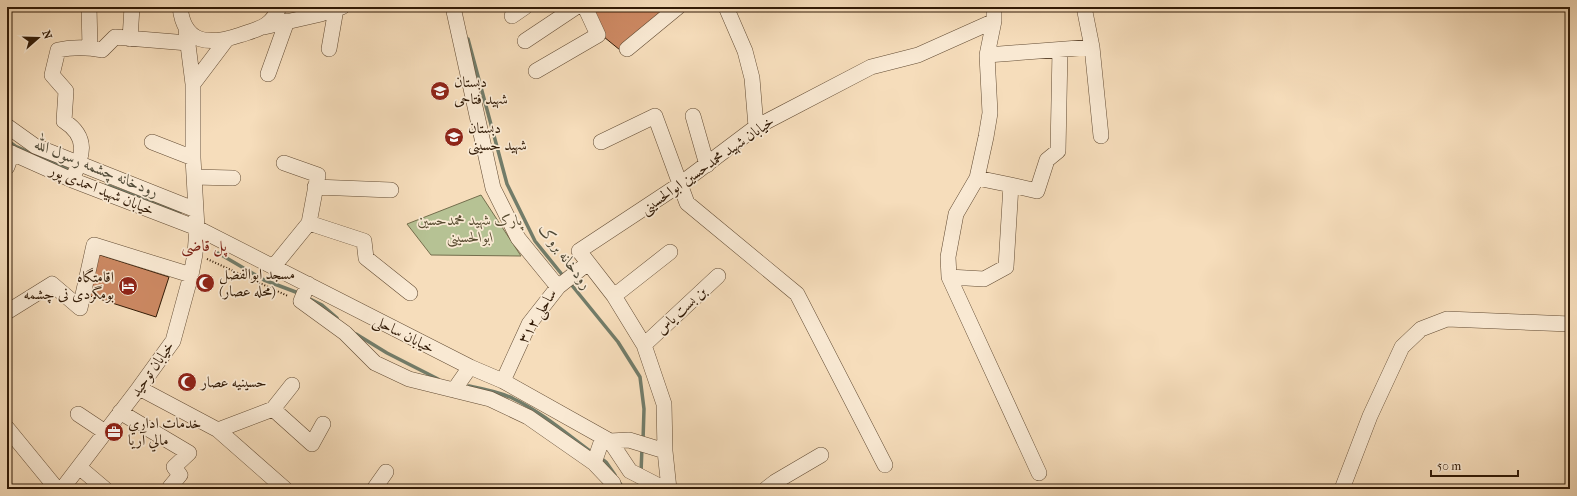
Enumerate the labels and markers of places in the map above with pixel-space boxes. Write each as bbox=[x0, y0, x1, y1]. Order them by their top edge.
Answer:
place label: دبستان شهید فتاحی bbox=[454, 73, 508, 109]
school or university icon: دبستان شهید فتاحی bbox=[429, 80, 451, 102]
place label: دبستان شهید حسینی bbox=[468, 119, 527, 156]
school or university icon: دبستان شهید حسینی bbox=[443, 126, 465, 148]
place label: مسجد ابوالفضل (محله عصار) bbox=[219, 265, 295, 300]
place label: اقامتگاه بومگردی نی چشمه bbox=[24, 267, 114, 304]
mosque icon: مسجد ابوالفضل (محله عصار) bbox=[194, 272, 216, 294]
hotel icon: اقامتگاه بومگردی نی چشمه bbox=[117, 275, 139, 297]
mosque icon: حسینیه عصار bbox=[176, 371, 198, 393]
place label: حسینیه عصار bbox=[199, 373, 267, 391]
place label: خدمات اداري مالي آريا bbox=[128, 414, 201, 452]
office icon: خدمات اداري مالي آريا bbox=[103, 421, 125, 443]

